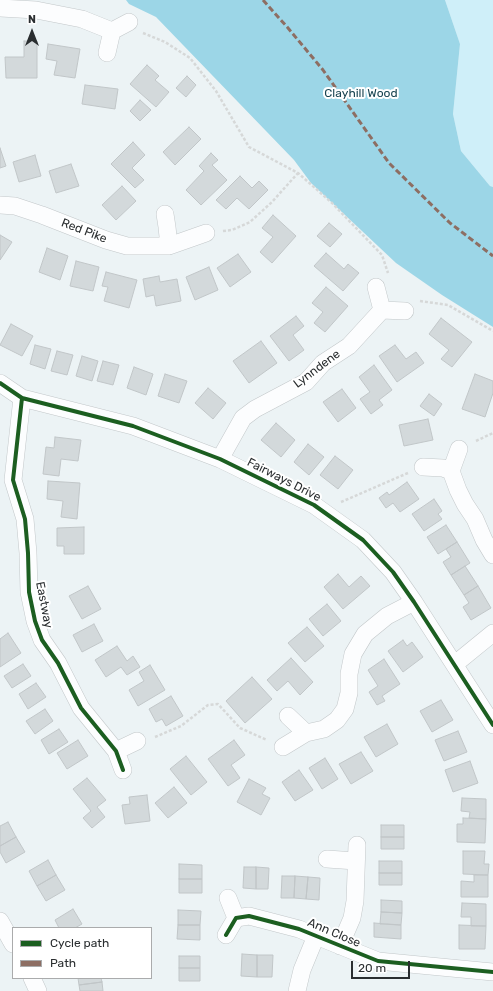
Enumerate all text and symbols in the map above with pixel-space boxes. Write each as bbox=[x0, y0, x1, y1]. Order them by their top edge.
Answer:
north arrow bbox=[12, 12, 52, 52]
text: N bbox=[28, 13, 36, 26]
park label: Clayhill Wood bbox=[324, 87, 398, 101]
street label: Red Pike bbox=[59, 216, 109, 246]
street label: Lynndene bbox=[291, 347, 343, 391]
street label: Fairways Drive bbox=[245, 455, 323, 505]
street label: Eastway bbox=[32, 580, 56, 630]
street label: Ann Close bbox=[305, 915, 363, 951]
legend bbox=[12, 927, 152, 979]
text: Cycle path bbox=[50, 936, 109, 950]
scale bar bbox=[353, 953, 412, 979]
text: Path bbox=[50, 956, 76, 970]
text: 20 m bbox=[358, 961, 386, 975]

